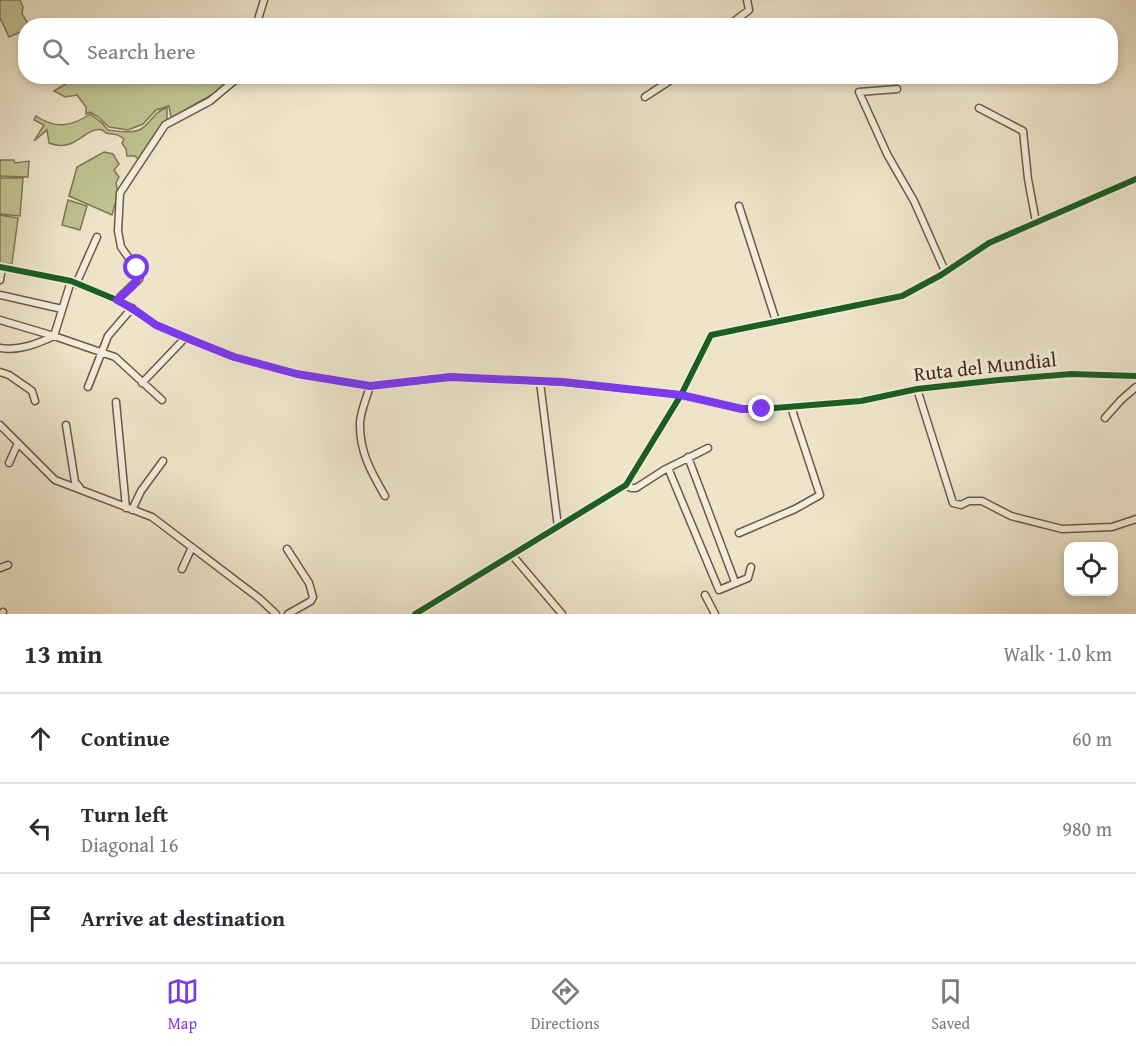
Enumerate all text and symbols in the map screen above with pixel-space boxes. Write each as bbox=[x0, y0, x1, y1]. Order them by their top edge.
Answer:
search box bbox=[18, 18, 1118, 84]
icon: search bbox=[39, 35, 72, 68]
text: Search here bbox=[87, 35, 196, 67]
route start bbox=[123, 254, 149, 280]
street label: Ruta del Mundial bbox=[912, 344, 1058, 388]
route end bbox=[748, 395, 774, 421]
map controls bbox=[1064, 542, 1118, 596]
button: locate bbox=[1064, 542, 1118, 596]
text: 13 min bbox=[24, 634, 102, 673]
text: Walk · 1.0 km bbox=[1003, 639, 1112, 668]
icon: ahead bbox=[24, 722, 57, 755]
text: Continue bbox=[81, 722, 170, 754]
text: 60 m bbox=[1072, 724, 1112, 753]
text: Turn left bbox=[81, 798, 168, 830]
icon: left bbox=[24, 812, 57, 845]
text: 980 m bbox=[1062, 814, 1112, 843]
text: Diagonal 16 bbox=[81, 830, 178, 859]
icon: arrive bbox=[24, 902, 57, 935]
text: Arrive at destination bbox=[81, 902, 285, 934]
tab: Map bbox=[166, 975, 199, 1035]
tab: Directions bbox=[531, 975, 600, 1035]
tab: Saved bbox=[931, 975, 970, 1035]

